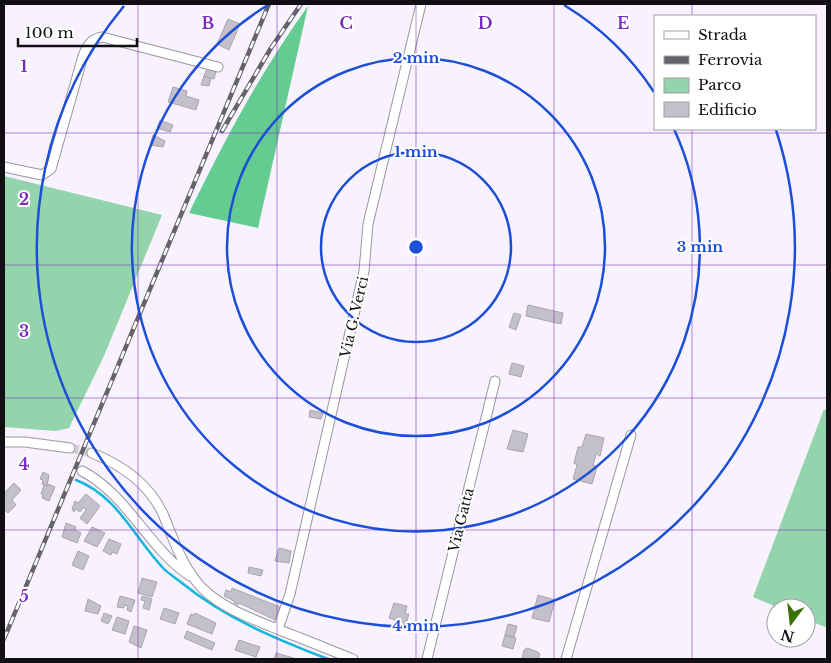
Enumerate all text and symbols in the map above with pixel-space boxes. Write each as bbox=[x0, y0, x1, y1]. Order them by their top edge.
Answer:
text: B bbox=[202, 13, 215, 33]
text: C bbox=[339, 13, 353, 33]
text: D bbox=[478, 13, 492, 33]
text: E bbox=[617, 13, 629, 33]
scale bar bbox=[18, 15, 136, 47]
legend bbox=[654, 15, 816, 130]
text: 100 m bbox=[25, 23, 74, 42]
text: Strada bbox=[698, 25, 748, 44]
text: 2 min bbox=[393, 48, 439, 67]
text: Ferrovia bbox=[698, 50, 763, 69]
text: 1 bbox=[21, 56, 28, 76]
text: Parco bbox=[698, 75, 741, 94]
text: Edificio bbox=[698, 100, 757, 119]
text: 1 min bbox=[394, 142, 438, 161]
text: 2 bbox=[19, 189, 29, 209]
text: 3 min bbox=[677, 237, 723, 256]
centre of rings bbox=[407, 238, 425, 256]
street label: Via G. Verci bbox=[336, 274, 372, 360]
text: 3 bbox=[19, 321, 29, 341]
text: 4 bbox=[19, 454, 29, 474]
street label: Via Gatta bbox=[444, 486, 478, 555]
text: 5 bbox=[19, 586, 29, 606]
north arrow bbox=[766, 598, 816, 648]
text: 4 min bbox=[393, 616, 440, 635]
text: N bbox=[779, 625, 796, 646]

